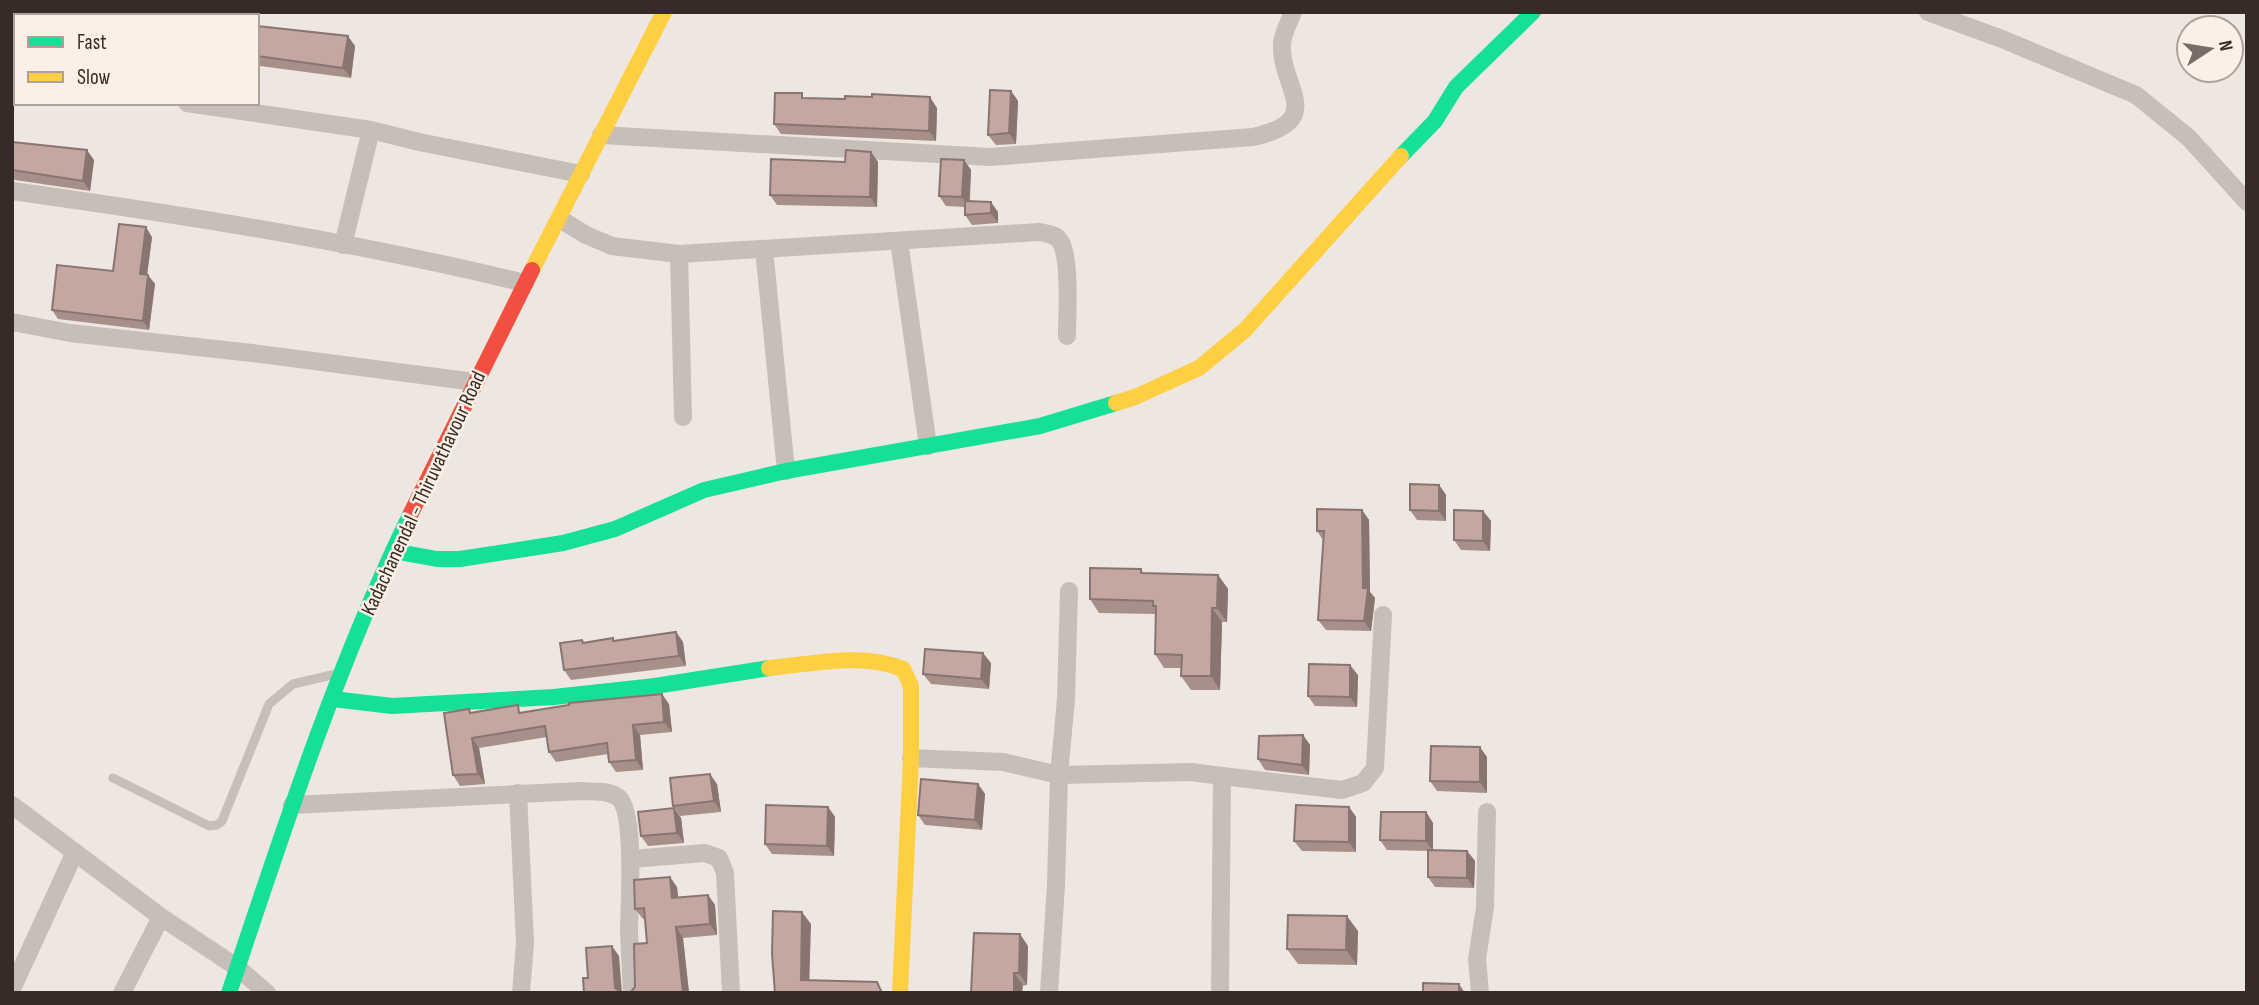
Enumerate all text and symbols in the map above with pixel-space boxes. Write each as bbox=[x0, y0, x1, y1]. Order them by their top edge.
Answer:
legend bbox=[14, 14, 259, 105]
north arrow bbox=[2175, 14, 2245, 84]
text: Fast bbox=[77, 30, 107, 55]
text: N bbox=[2213, 38, 2237, 53]
text: Slow bbox=[77, 65, 111, 90]
street label: Kadachanendal - Thiruvathavour Road bbox=[356, 367, 491, 619]

